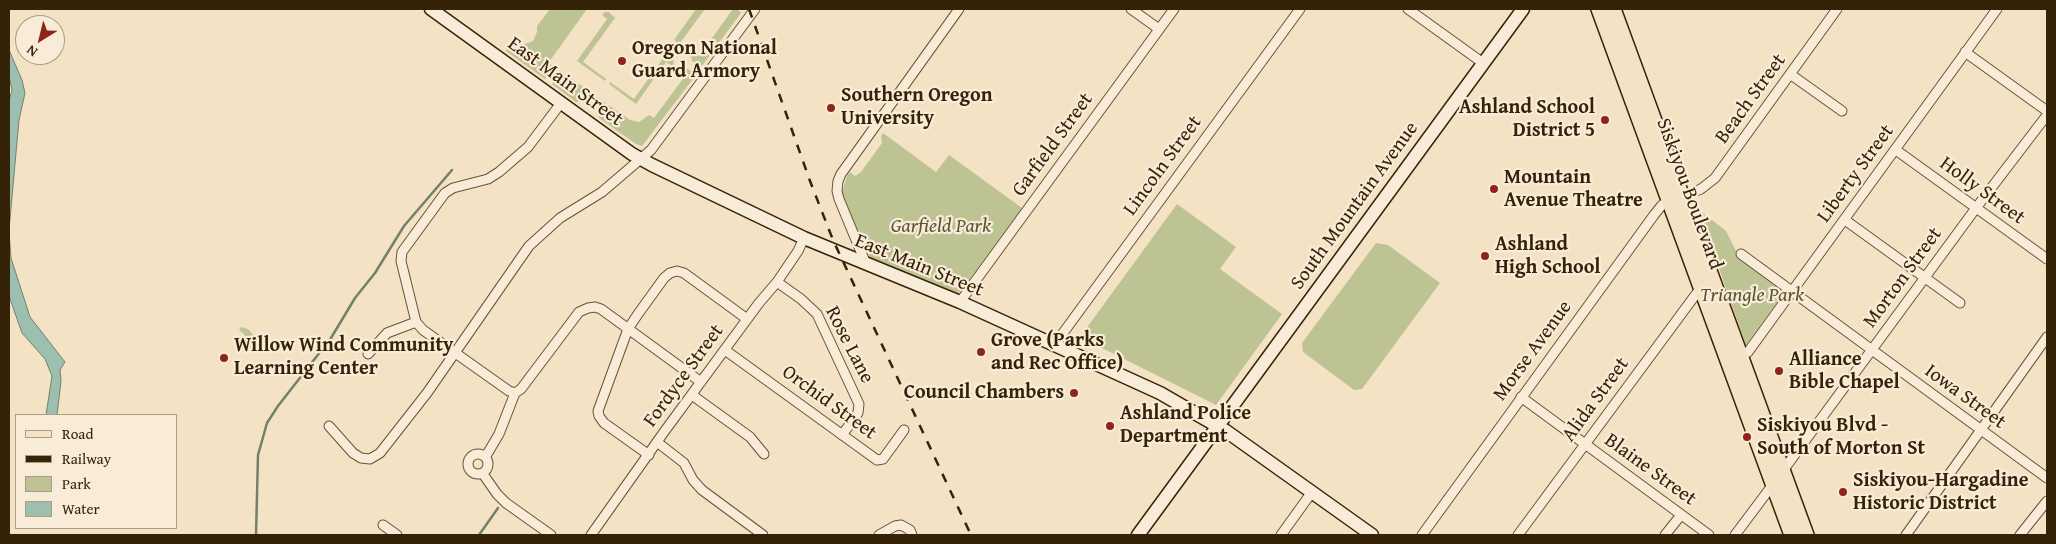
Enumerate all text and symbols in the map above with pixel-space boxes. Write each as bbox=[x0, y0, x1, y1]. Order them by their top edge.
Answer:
north arrow bbox=[15, 15, 65, 65]
street label: East Main Street bbox=[503, 32, 627, 132]
place label: Oregon National Guard Armory bbox=[632, 37, 777, 84]
text: N bbox=[22, 40, 41, 62]
street label: Beach Street bbox=[1710, 49, 1792, 149]
marker: Oregon National Guard Armory bbox=[616, 55, 628, 67]
place label: Southern Oregon University bbox=[841, 84, 993, 131]
street label: Garfield Street bbox=[1007, 89, 1099, 201]
place label: Ashland School District 5 bbox=[1459, 96, 1595, 143]
marker: Southern Oregon University bbox=[825, 102, 837, 114]
street label: Lincoln Street bbox=[1119, 111, 1207, 221]
marker: Ashland School District 5 bbox=[1599, 114, 1611, 126]
street label: Siskiyou Boulevard bbox=[1651, 115, 1727, 273]
street label: South Mountain Avenue bbox=[1286, 117, 1424, 295]
street label: Liberty Street bbox=[1812, 120, 1900, 228]
street label: Holly Street bbox=[1935, 152, 2029, 230]
place label: Mountain Avenue Theatre bbox=[1504, 166, 1643, 213]
marker: Mountain Avenue Theatre bbox=[1488, 183, 1500, 195]
park label: Garfield Park bbox=[891, 215, 991, 239]
street label: Morton Street bbox=[1859, 223, 1947, 333]
street label: East Main Street bbox=[851, 229, 987, 303]
place label: Ashland High School bbox=[1495, 233, 1601, 280]
marker: Ashland High School bbox=[1479, 250, 1491, 262]
park label: Triangle Park bbox=[1700, 284, 1804, 308]
street label: Morse Avenue bbox=[1489, 296, 1577, 406]
street label: Rose Lane bbox=[819, 302, 879, 388]
street label: Fordyce Street bbox=[639, 320, 729, 432]
place label: Grove (Parks and Rec Office) bbox=[991, 329, 1123, 376]
place label: Willow Wind Community Learning Center bbox=[234, 334, 453, 381]
marker: Grove (Parks and Rec Office) bbox=[975, 346, 987, 358]
place label: Alliance Bible Chapel bbox=[1789, 348, 1900, 395]
marker: Willow Wind Community Learning Center bbox=[218, 352, 230, 364]
street label: Alida Street bbox=[1557, 353, 1635, 447]
street label: Iowa Street bbox=[1920, 360, 2010, 434]
street label: Orchid Street bbox=[777, 361, 881, 445]
marker: Alliance Bible Chapel bbox=[1773, 365, 1785, 377]
place label: Council Chambers bbox=[904, 381, 1064, 405]
marker: Council Chambers bbox=[1068, 387, 1080, 399]
place label: Ashland Police Department bbox=[1120, 402, 1251, 449]
legend bbox=[15, 414, 178, 529]
place label: Siskiyou Blvd - South of Morton St bbox=[1757, 414, 1925, 461]
marker: Ashland Police Department bbox=[1104, 420, 1116, 432]
text: Road bbox=[62, 423, 93, 444]
street label: Blaine Street bbox=[1599, 429, 1701, 511]
marker: Siskiyou Blvd - South of Morton St bbox=[1741, 431, 1753, 443]
text: Railway bbox=[62, 448, 111, 469]
place label: Siskiyou-Hargadine Historic District bbox=[1853, 469, 2028, 516]
text: Park bbox=[62, 473, 91, 494]
marker: Siskiyou-Hargadine Historic District bbox=[1837, 486, 1849, 498]
text: Water bbox=[62, 498, 100, 519]

